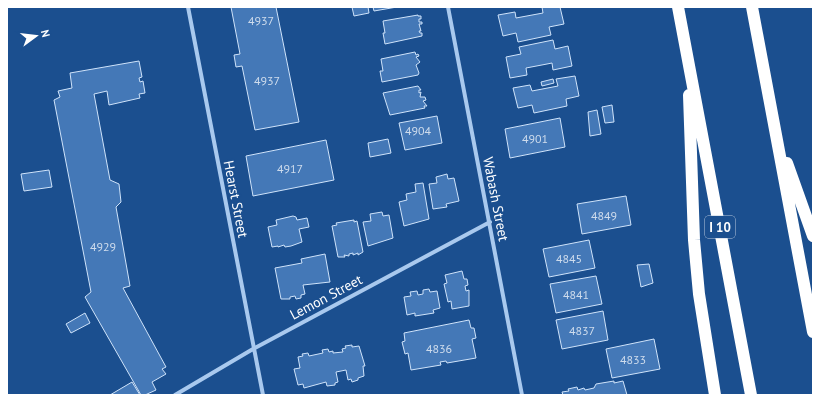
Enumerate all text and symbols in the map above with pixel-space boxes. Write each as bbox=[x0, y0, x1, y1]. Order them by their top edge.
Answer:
house number: 4937 bbox=[248, 13, 274, 28]
north arrow bbox=[16, 16, 56, 56]
text: N bbox=[38, 28, 53, 39]
house number: 4937 bbox=[254, 73, 280, 88]
house number: 4904 bbox=[405, 123, 432, 138]
house number: 4901 bbox=[522, 131, 548, 146]
street label: Wabash Street bbox=[479, 155, 513, 243]
street label: Hearst Street bbox=[220, 159, 252, 239]
house number: 4917 bbox=[277, 161, 303, 176]
house number: 4849 bbox=[591, 208, 617, 223]
road number: I 10 bbox=[705, 216, 735, 238]
house number: 4929 bbox=[90, 239, 116, 254]
house number: 4845 bbox=[556, 251, 582, 266]
street label: Lemon Street bbox=[287, 270, 366, 324]
house number: 4841 bbox=[563, 287, 589, 302]
house number: 4837 bbox=[569, 323, 595, 338]
house number: 4836 bbox=[426, 341, 452, 356]
house number: 4833 bbox=[620, 352, 646, 367]

